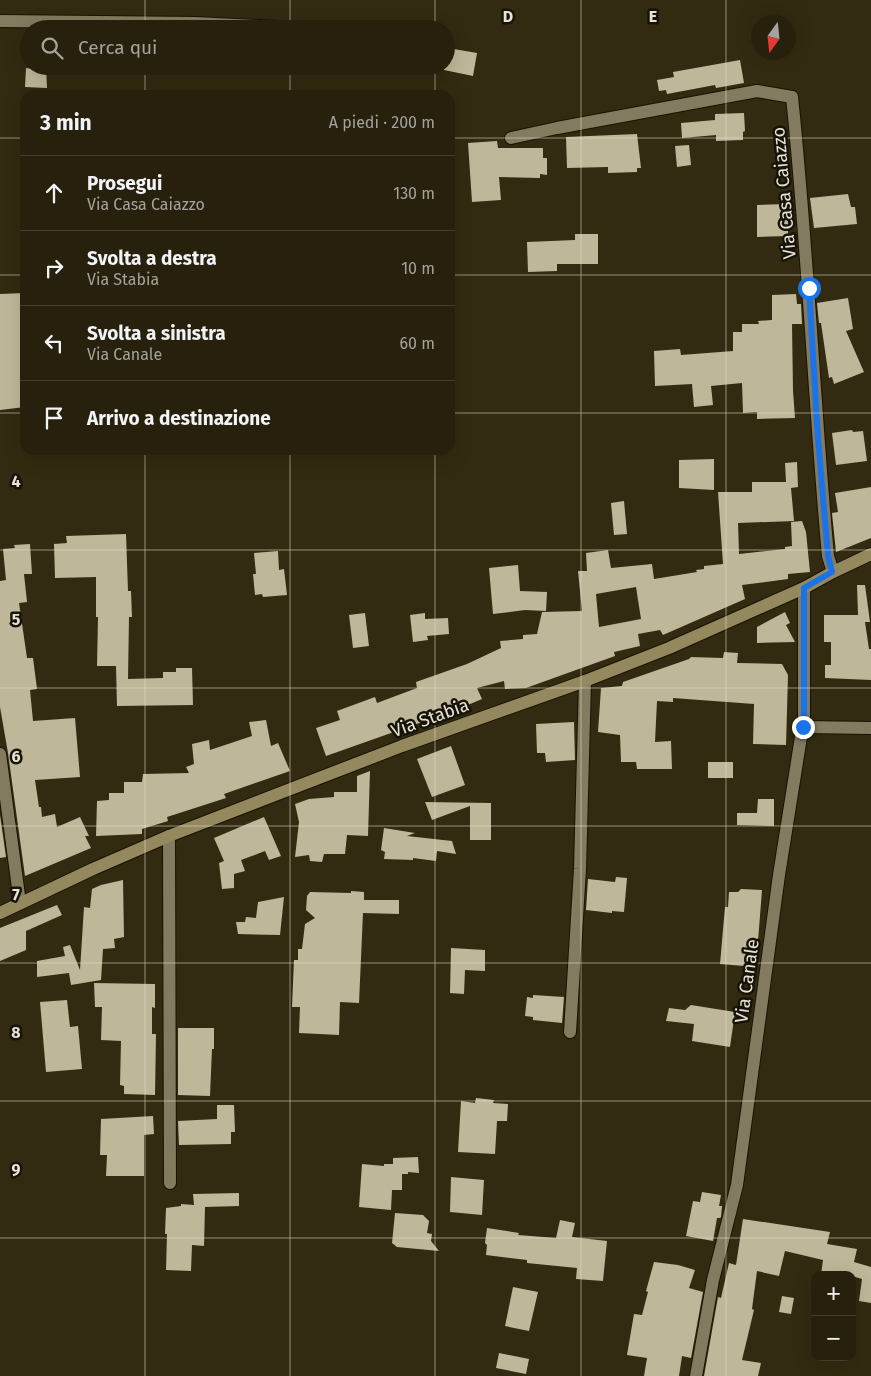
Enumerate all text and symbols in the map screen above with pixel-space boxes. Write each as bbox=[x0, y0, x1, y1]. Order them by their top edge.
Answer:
text: D bbox=[503, 7, 513, 26]
text: E bbox=[649, 7, 657, 26]
north arrow bbox=[751, 15, 796, 60]
search box bbox=[20, 20, 455, 75]
icon: search bbox=[38, 34, 66, 62]
text: Cerca qui bbox=[78, 36, 157, 59]
text: 3 min bbox=[40, 110, 92, 136]
text: A piedi · 200 m bbox=[329, 113, 435, 132]
street label: Via Casa Caiazzo bbox=[767, 126, 801, 260]
text: Prosegui bbox=[87, 172, 162, 195]
icon: ahead bbox=[40, 179, 68, 207]
text: 130 m bbox=[393, 184, 435, 203]
text: Via Casa Caiazzo bbox=[87, 195, 205, 214]
text: Svolta a destra bbox=[87, 247, 217, 270]
icon: right bbox=[40, 254, 68, 282]
text: 10 m bbox=[401, 259, 435, 278]
text: Via Stabia bbox=[87, 270, 159, 289]
route start bbox=[798, 277, 821, 300]
text: Svolta a sinistra bbox=[87, 322, 226, 345]
icon: left bbox=[40, 329, 68, 357]
text: 60 m bbox=[400, 334, 435, 353]
text: Via Canale bbox=[87, 345, 162, 364]
icon: arrive bbox=[40, 404, 68, 432]
text: Arrivo a destinazione bbox=[87, 407, 271, 430]
text: 4 bbox=[11, 472, 21, 491]
text: 5 bbox=[12, 610, 21, 629]
street label: Via Stabia bbox=[388, 694, 472, 742]
route end bbox=[792, 716, 815, 739]
text: 6 bbox=[11, 747, 21, 766]
text: 7 bbox=[12, 885, 20, 904]
street label: Via Canale bbox=[730, 938, 764, 1024]
text: 8 bbox=[11, 1023, 21, 1042]
text: 9 bbox=[12, 1160, 21, 1179]
map controls bbox=[811, 1271, 856, 1361]
button: + bbox=[811, 1271, 856, 1316]
button: − bbox=[811, 1316, 856, 1361]

